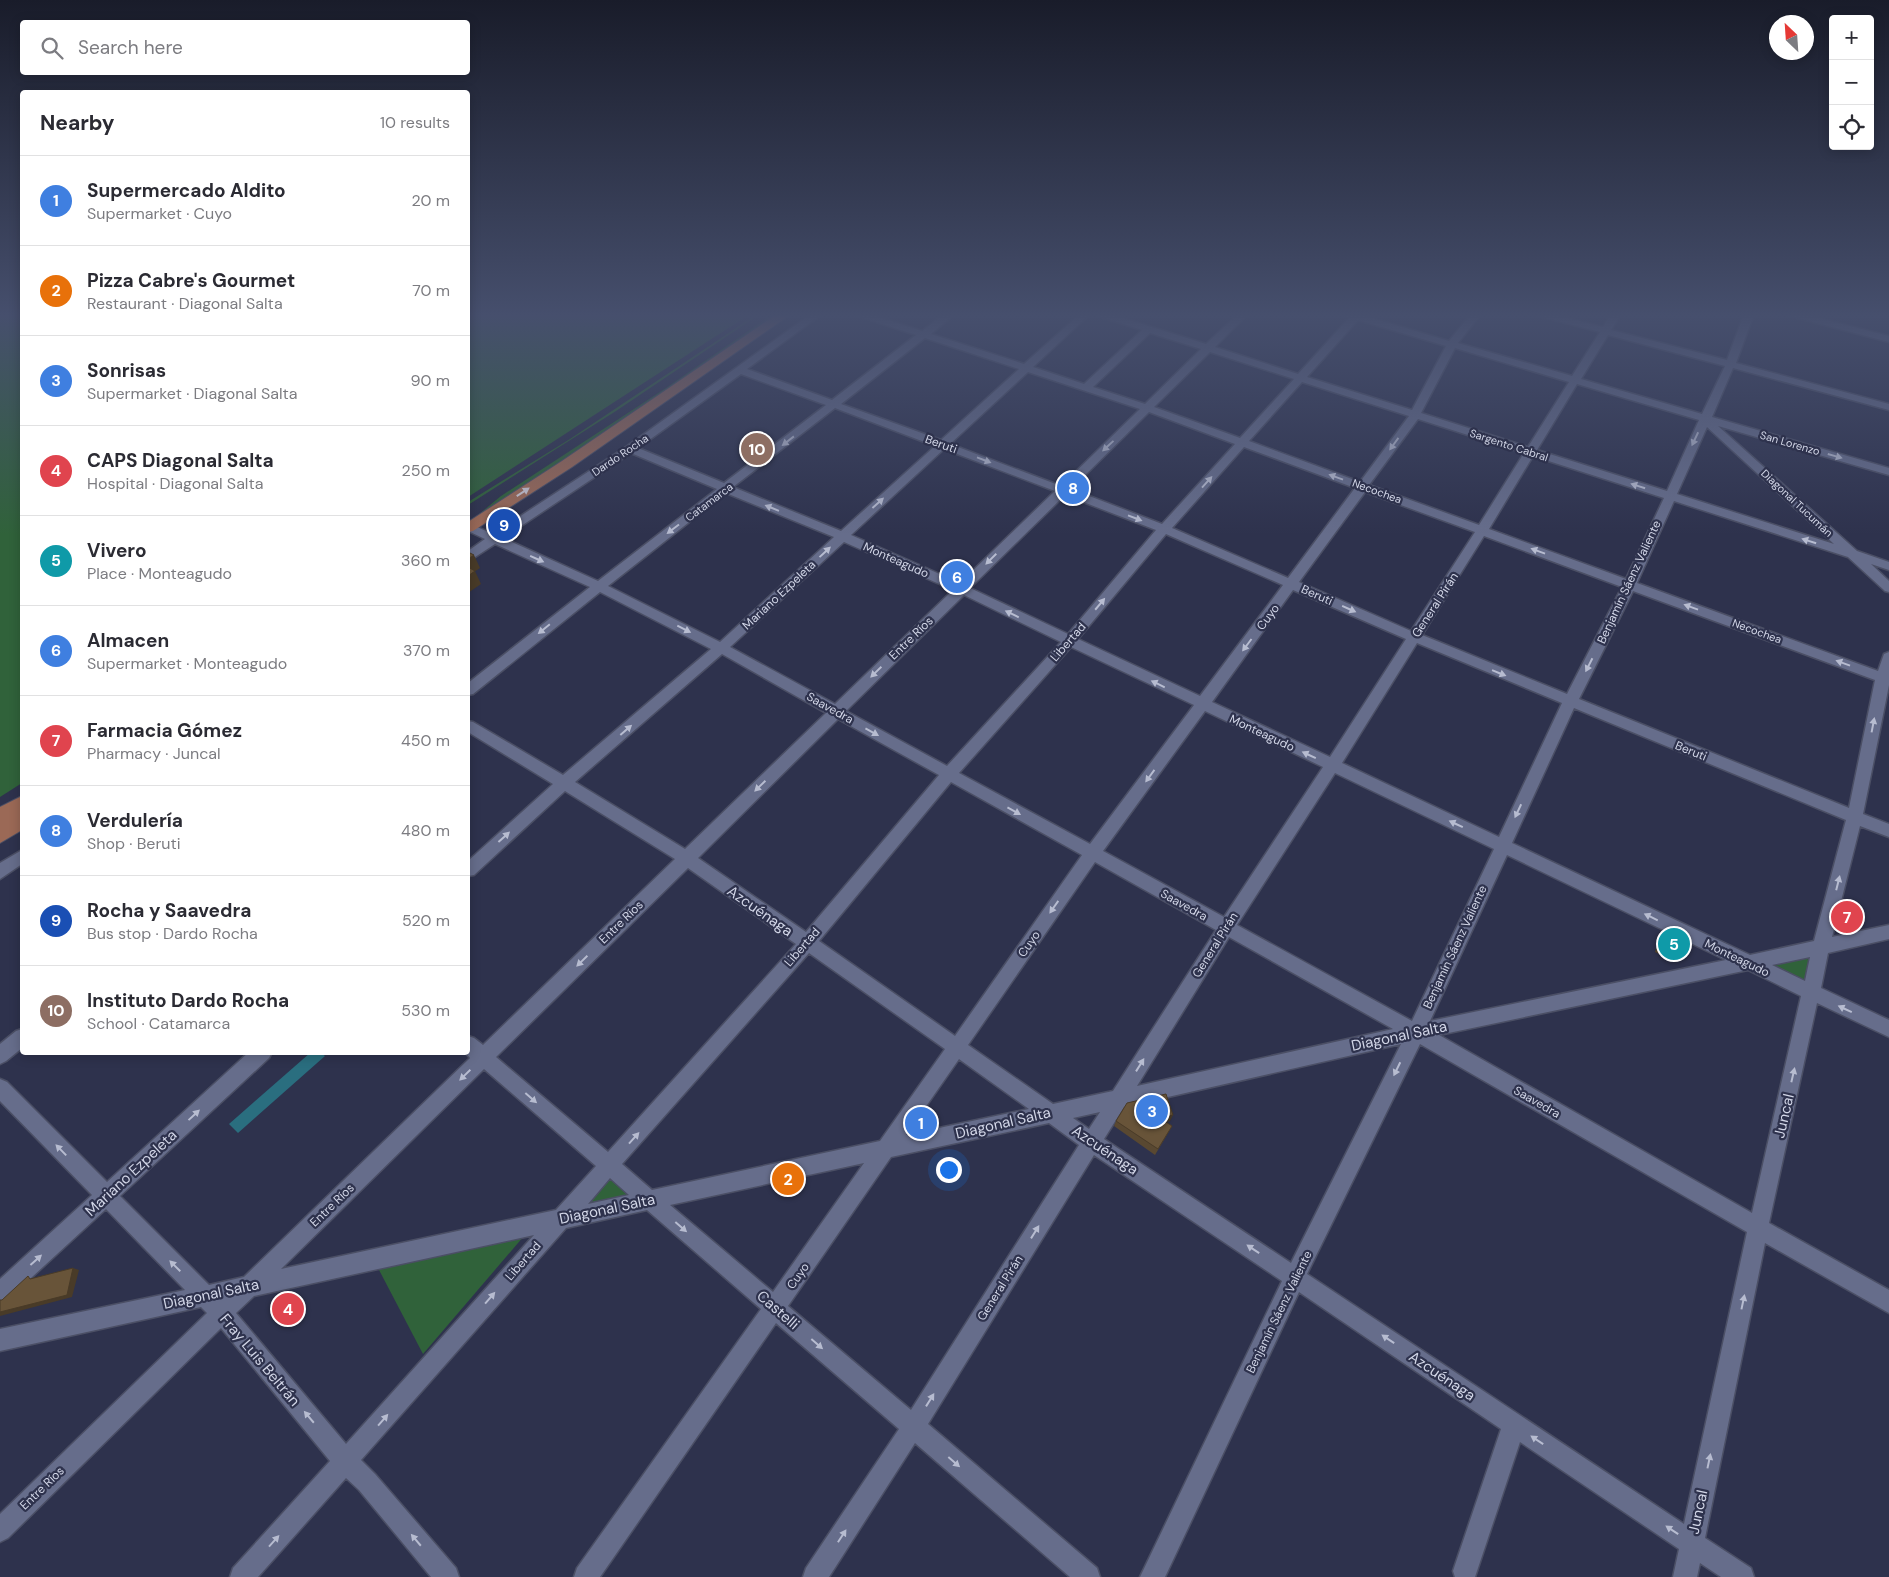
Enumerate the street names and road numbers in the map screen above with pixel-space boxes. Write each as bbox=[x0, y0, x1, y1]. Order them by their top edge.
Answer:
street label: Sargento Cabral bbox=[1468, 426, 1550, 464]
street label: San Lorenzo bbox=[1758, 428, 1822, 458]
street label: Dardo Rocha bbox=[589, 431, 651, 479]
street label: Beruti bbox=[923, 431, 959, 457]
street label: Diagonal Tucumán bbox=[1758, 466, 1836, 540]
street label: Necochea bbox=[1350, 476, 1404, 506]
street label: Catamarca bbox=[682, 480, 736, 524]
street label: Benjamín Sáenz Valiente bbox=[1593, 518, 1665, 646]
street label: Monteagudo bbox=[861, 538, 931, 582]
street label: Mariano Ezpeleta bbox=[739, 557, 819, 633]
street label: General Pirán bbox=[1408, 569, 1462, 640]
street label: Beruti bbox=[1299, 581, 1335, 609]
street label: Cuyo bbox=[1253, 601, 1283, 633]
street label: Entre Ríos bbox=[885, 613, 937, 663]
street label: Necochea bbox=[1730, 616, 1784, 646]
street label: Libertad bbox=[1047, 619, 1089, 665]
street label: Saavedra bbox=[804, 689, 856, 727]
street label: Monteagudo bbox=[1227, 711, 1297, 755]
street label: Beruti bbox=[1673, 737, 1709, 765]
street label: Azcuénaga bbox=[723, 881, 797, 941]
street label: Benjamín Sáenz Valiente bbox=[1419, 883, 1491, 1011]
street label: Saavedra bbox=[1158, 886, 1210, 924]
street label: Entre Ríos bbox=[595, 897, 647, 947]
street label: General Pirán bbox=[1189, 909, 1241, 981]
street label: Libertad bbox=[781, 924, 823, 970]
street label: Cuyo bbox=[1014, 928, 1044, 960]
street label: Monteagudo bbox=[1702, 935, 1772, 981]
street label: Diagonal Salta bbox=[1349, 1016, 1449, 1056]
street label: Saavedra bbox=[1511, 1082, 1563, 1122]
street label: Juncal bbox=[1769, 1092, 1799, 1140]
street label: Diagonal Salta bbox=[953, 1102, 1053, 1144]
street label: Azcuénaga bbox=[1068, 1121, 1142, 1179]
street label: Mariano Ezpeleta bbox=[81, 1125, 181, 1221]
street label: Entre Ríos bbox=[306, 1180, 358, 1230]
street label: Diagonal Salta bbox=[557, 1189, 657, 1229]
street label: Libertad bbox=[502, 1238, 544, 1284]
street label: Benjamín Sáenz Valiente bbox=[1242, 1248, 1316, 1376]
street label: General Pirán bbox=[974, 1252, 1026, 1324]
street label: Cuyo bbox=[783, 1260, 813, 1292]
street label: Diagonal Salta bbox=[161, 1274, 261, 1314]
street label: Castelli bbox=[752, 1286, 804, 1334]
street label: Fray Luis Beltrán bbox=[216, 1310, 304, 1410]
street label: Azcuénaga bbox=[1405, 1347, 1479, 1405]
street label: Entre Ríos bbox=[16, 1463, 68, 1513]
street label: Juncal bbox=[1684, 1488, 1712, 1536]

